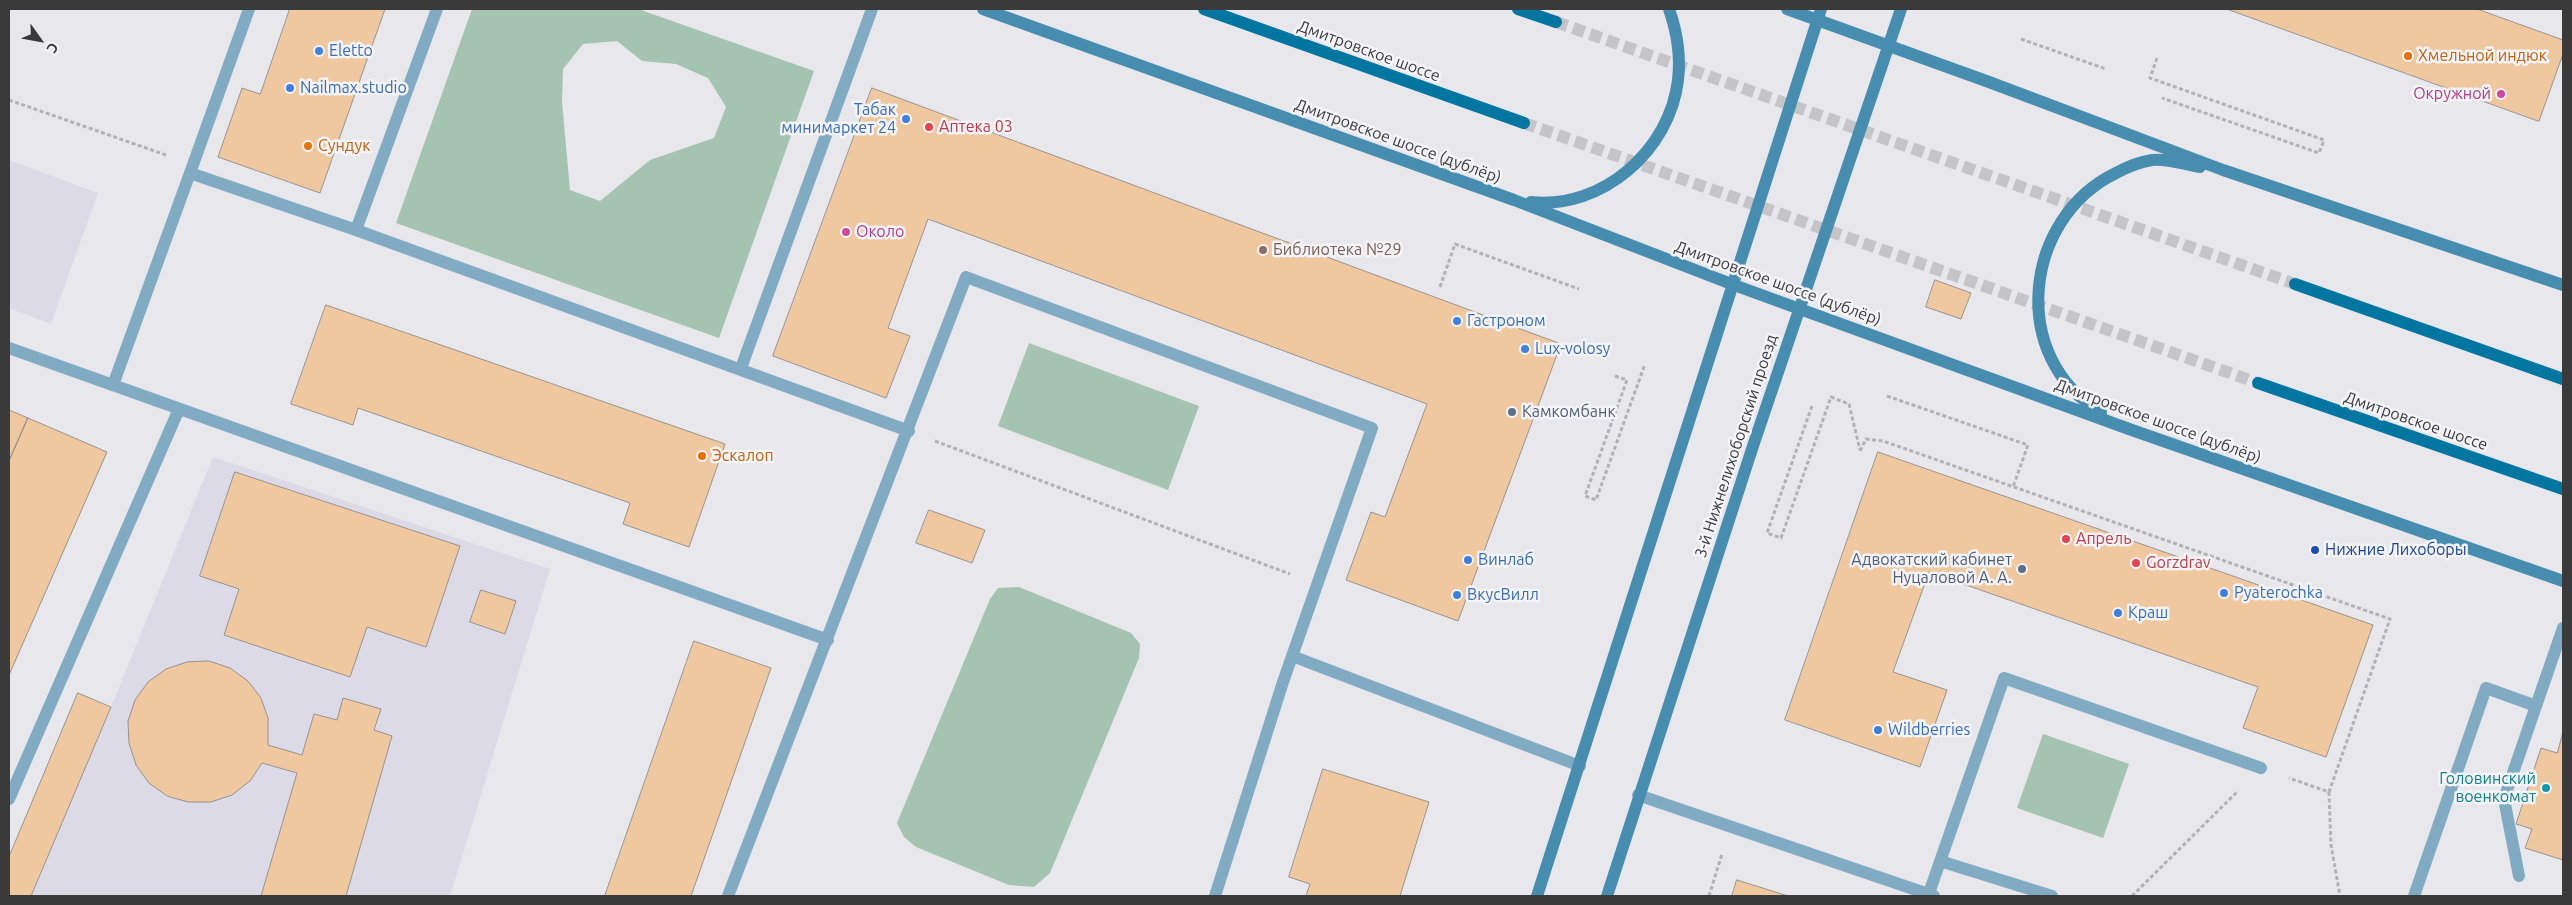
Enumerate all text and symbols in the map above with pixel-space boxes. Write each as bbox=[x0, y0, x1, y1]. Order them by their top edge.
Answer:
north arrow bbox=[15, 15, 65, 65]
street label: Дмитровское шоссе bbox=[1295, 16, 1443, 86]
text: С bbox=[44, 40, 62, 56]
place label: Eletto bbox=[329, 41, 373, 61]
marker: Eletto bbox=[313, 45, 325, 57]
place label: Хмельной индюк bbox=[2418, 46, 2547, 66]
marker: Хмельной индюк bbox=[2402, 50, 2414, 62]
place label: Nailmax.studio bbox=[300, 78, 407, 98]
marker: Nailmax.studio bbox=[284, 82, 296, 94]
place label: Окружной bbox=[2413, 84, 2491, 104]
marker: Окружной bbox=[2495, 88, 2507, 100]
street label: Дмитровское шоссе (дублёр) bbox=[1292, 95, 1504, 187]
place label: Табак минимаркет 24 bbox=[781, 100, 896, 138]
marker: Табак минимаркет 24 bbox=[900, 113, 912, 125]
place label: Аптека 03 bbox=[939, 117, 1013, 137]
marker: Аптека 03 bbox=[923, 121, 935, 133]
place label: Сундук bbox=[318, 136, 371, 156]
marker: Сундук bbox=[302, 140, 314, 152]
place label: Около bbox=[856, 222, 904, 242]
marker: Около bbox=[840, 226, 852, 238]
street label: Дмитровское шоссе (дублёр) bbox=[1672, 237, 1884, 329]
place label: Библиотека №29 bbox=[1273, 240, 1402, 260]
marker: Библиотека №29 bbox=[1257, 244, 1269, 256]
place label: Гастроном bbox=[1467, 311, 1546, 331]
marker: Гастроном bbox=[1451, 315, 1463, 327]
street label: 3-й Нижнелихоборский проезд bbox=[1691, 332, 1781, 560]
place label: Lux-volosy bbox=[1535, 339, 1610, 359]
marker: Lux-volosy bbox=[1519, 343, 1531, 355]
street label: Дмитровское шоссе (дублёр) bbox=[2052, 375, 2264, 467]
street label: Дмитровское шоссе bbox=[2342, 387, 2490, 455]
place label: Камкомбанк bbox=[1522, 402, 1616, 422]
marker: Камкомбанк bbox=[1506, 406, 1518, 418]
place label: Эскалоп bbox=[712, 446, 774, 466]
marker: Эскалоп bbox=[696, 450, 708, 462]
place label: Апрель bbox=[2076, 529, 2131, 549]
marker: Апрель bbox=[2060, 533, 2072, 545]
place label: Нижние Лихоборы bbox=[2325, 540, 2467, 560]
marker: Нижние Лихоборы bbox=[2309, 544, 2321, 556]
place label: Винлаб bbox=[1478, 550, 1534, 570]
place label: Адвокатский кабинет Нуцаловой А. А. bbox=[1851, 550, 2012, 588]
place label: Gorzdrav bbox=[2146, 553, 2211, 573]
marker: Винлаб bbox=[1462, 554, 1474, 566]
marker: Gorzdrav bbox=[2130, 557, 2142, 569]
marker: Адвокатский кабинет Нуцаловой А. А. bbox=[2016, 563, 2028, 575]
place label: Pyaterochka bbox=[2234, 583, 2323, 603]
place label: ВкусВилл bbox=[1467, 585, 1539, 605]
marker: Pyaterochka bbox=[2218, 587, 2230, 599]
marker: ВкусВилл bbox=[1451, 589, 1463, 601]
place label: Краш bbox=[2128, 603, 2168, 623]
marker: Краш bbox=[2112, 607, 2124, 619]
place label: Wildberries bbox=[1888, 720, 1971, 740]
marker: Wildberries bbox=[1872, 724, 1884, 736]
place label: Головинский военкомат bbox=[2439, 769, 2536, 807]
marker: Головинский военкомат bbox=[2540, 782, 2552, 794]

